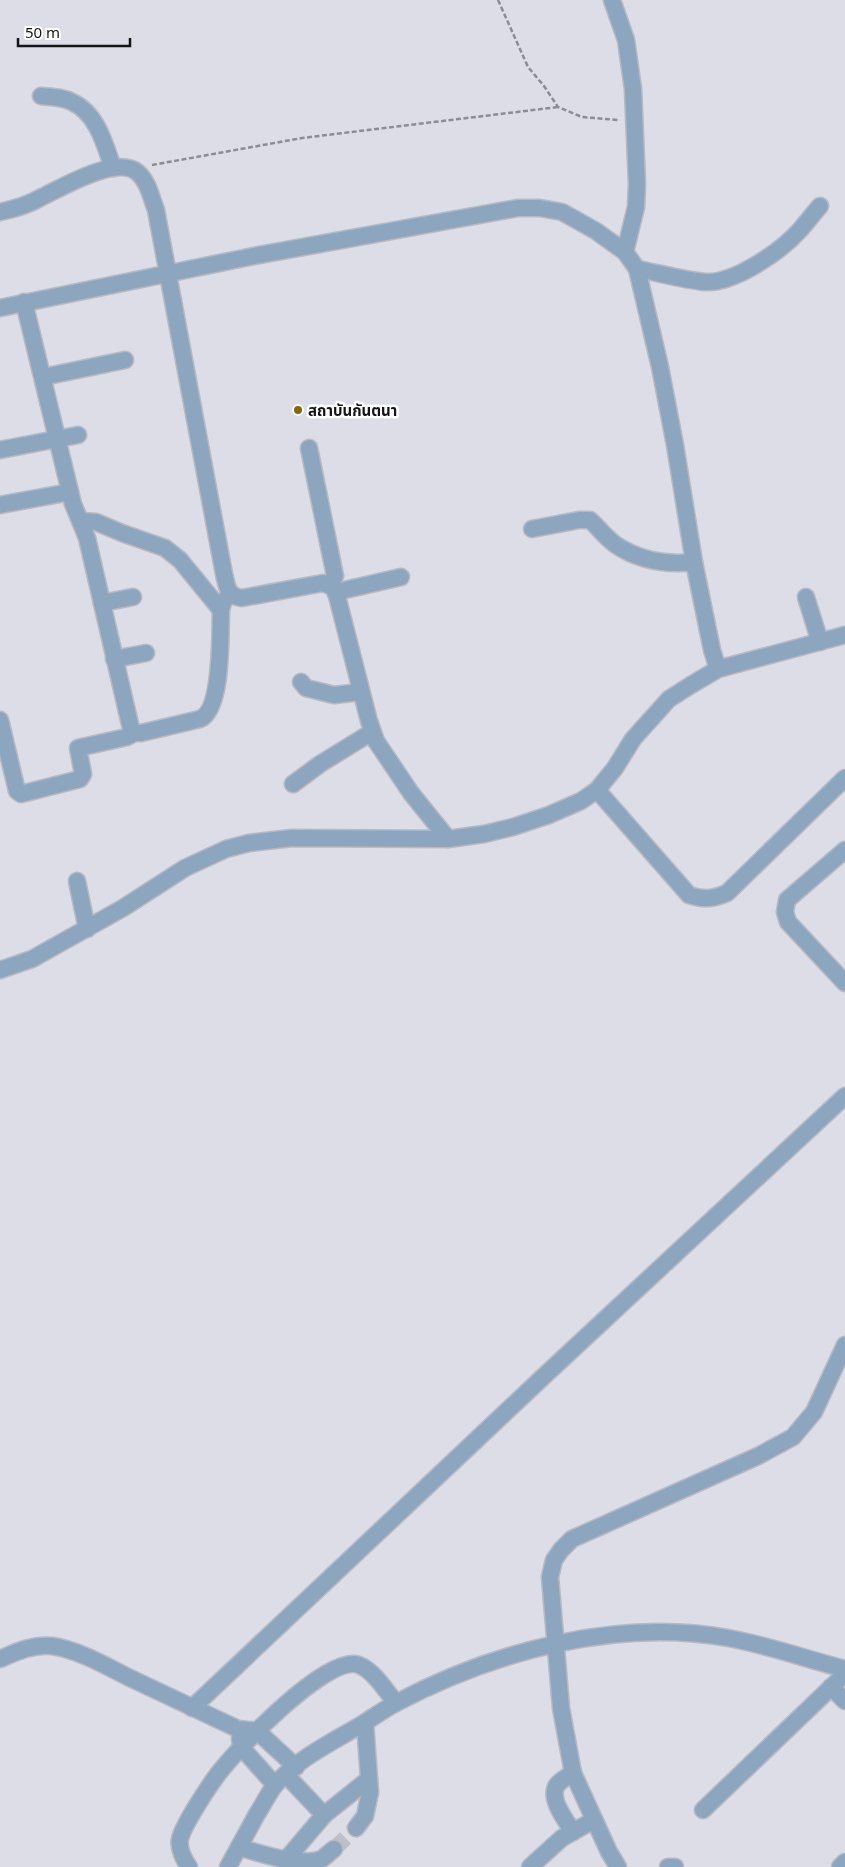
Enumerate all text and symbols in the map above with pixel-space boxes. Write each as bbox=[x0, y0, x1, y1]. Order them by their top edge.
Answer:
scale bar bbox=[18, 15, 130, 47]
text: 50 m bbox=[25, 22, 60, 42]
place label: สถาบันกันตนา bbox=[308, 400, 397, 420]
marker: สถาบันกันตนา bbox=[292, 404, 304, 416]

